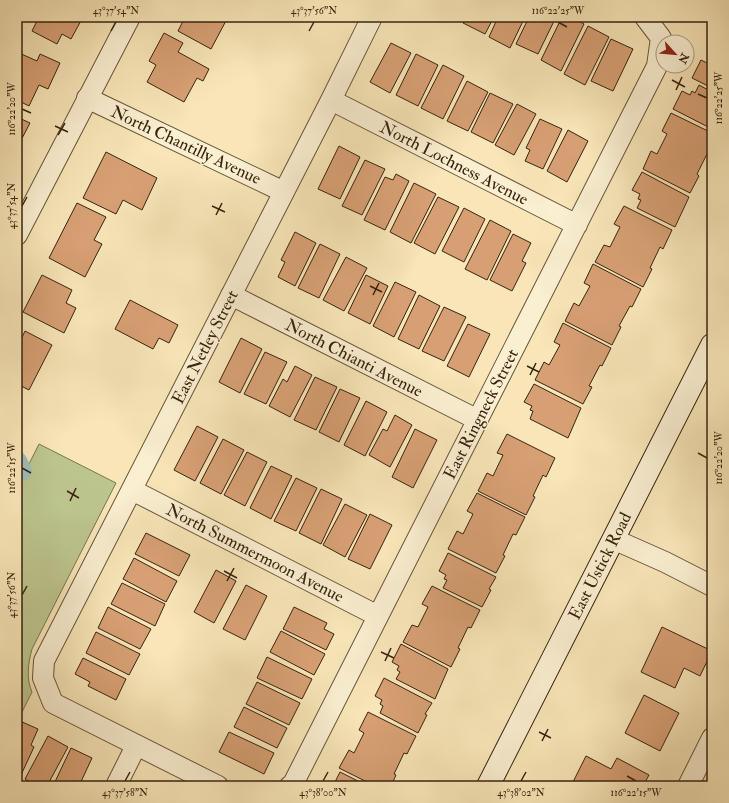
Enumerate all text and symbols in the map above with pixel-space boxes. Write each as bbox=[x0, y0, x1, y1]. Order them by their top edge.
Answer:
text: 43°37'54"N bbox=[93, 5, 139, 17]
text: 43°37'56"N bbox=[291, 5, 337, 17]
text: 116°22'25"W bbox=[532, 5, 585, 17]
north arrow bbox=[655, 34, 695, 74]
text: N bbox=[675, 50, 692, 67]
text: 116°22'25"W bbox=[713, 71, 725, 124]
text: 116°22'20"W bbox=[6, 82, 18, 136]
street label: North Chantilly Avenue bbox=[107, 101, 264, 190]
street label: North Lochness Avenue bbox=[376, 116, 532, 210]
text: 43°37'54"N bbox=[6, 183, 18, 229]
street label: East Netley Street bbox=[167, 286, 244, 408]
street label: North Chianti Avenue bbox=[282, 314, 426, 402]
street label: East Ringneck Street bbox=[439, 345, 523, 483]
text: 116°22'20"W bbox=[713, 431, 725, 485]
text: 116°22'15"W bbox=[6, 442, 18, 493]
street label: North Summermoon Avenue bbox=[163, 499, 347, 607]
street label: East Ustick Road bbox=[564, 508, 636, 623]
text: 43°37'56"N bbox=[6, 572, 18, 618]
text: 43°37'58"N bbox=[102, 787, 148, 799]
text: 43°38'00"N bbox=[299, 787, 347, 799]
text: 43°38'02"N bbox=[497, 787, 545, 799]
text: 116°22'15"W bbox=[611, 787, 662, 799]

